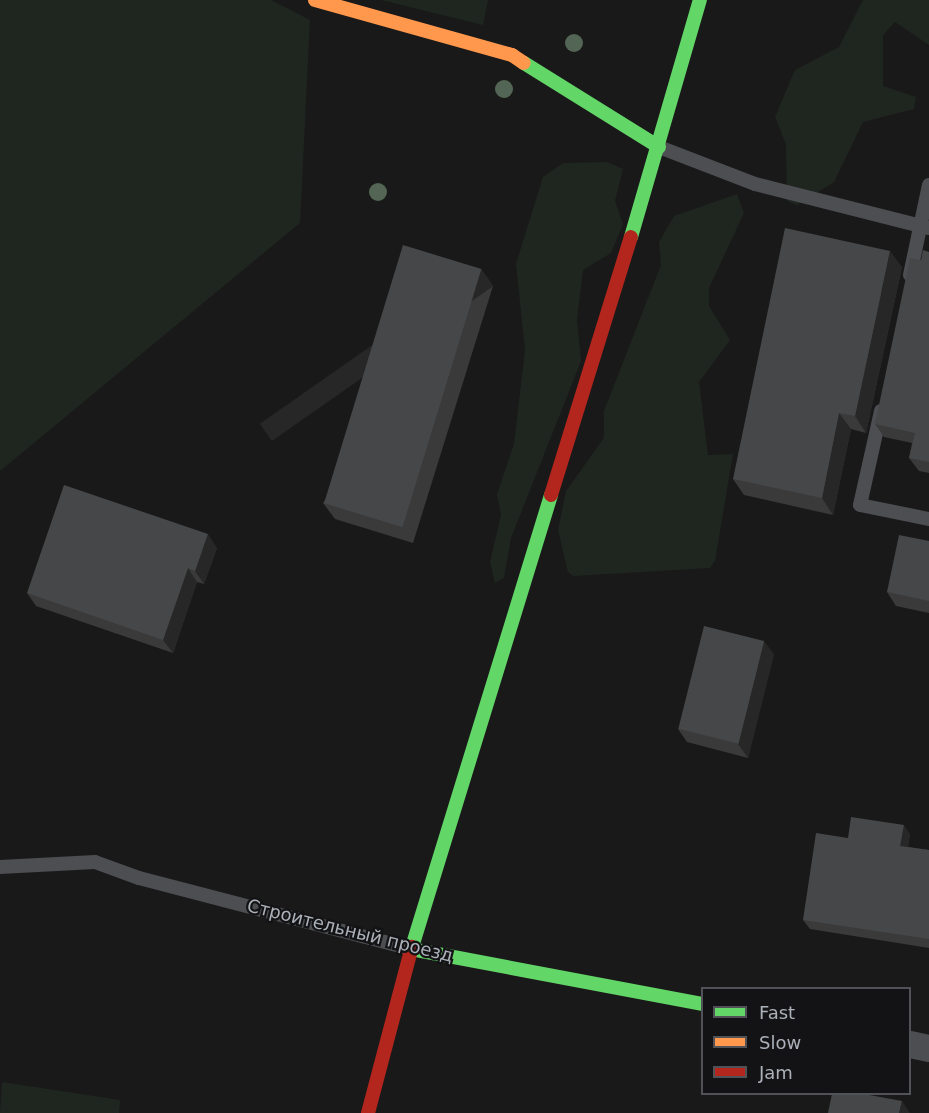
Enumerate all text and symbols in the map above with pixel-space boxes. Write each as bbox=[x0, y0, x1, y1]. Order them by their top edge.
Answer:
street label: Строительный проезд bbox=[245, 895, 455, 967]
legend bbox=[701, 987, 911, 1095]
text: Fast bbox=[759, 1002, 795, 1023]
text: Slow bbox=[759, 1032, 801, 1053]
text: Jam bbox=[759, 1062, 793, 1083]

